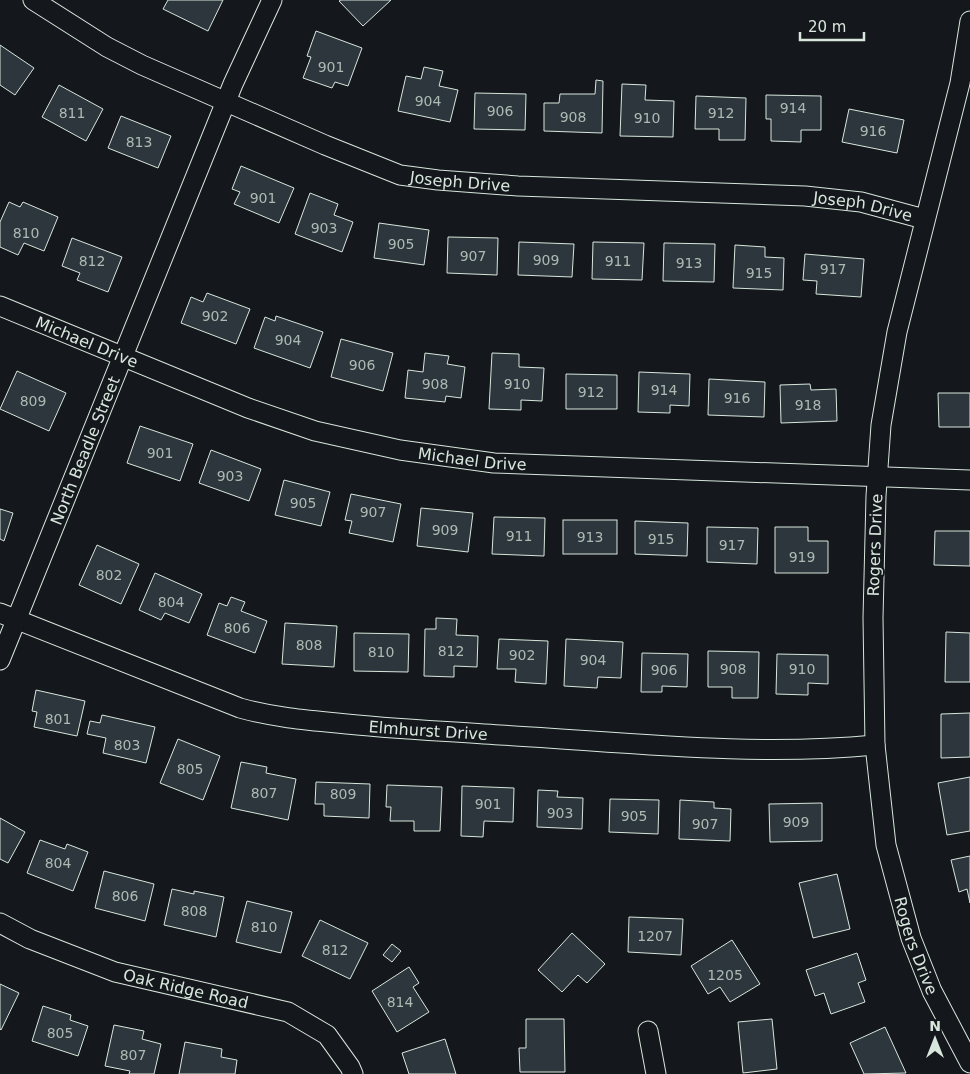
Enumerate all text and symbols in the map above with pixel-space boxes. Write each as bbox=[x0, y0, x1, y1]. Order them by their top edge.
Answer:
scale bar bbox=[800, 10, 864, 42]
text: 20 m bbox=[808, 18, 846, 36]
house number: 901 bbox=[318, 59, 344, 75]
house number: 904 bbox=[415, 93, 441, 109]
house number: 914 bbox=[780, 100, 806, 116]
house number: 906 bbox=[487, 103, 513, 119]
house number: 811 bbox=[59, 105, 85, 121]
house number: 912 bbox=[708, 105, 734, 121]
house number: 908 bbox=[560, 109, 586, 125]
house number: 910 bbox=[634, 110, 660, 126]
house number: 916 bbox=[860, 123, 886, 139]
house number: 813 bbox=[126, 134, 152, 150]
street label: Joseph Drive bbox=[408, 167, 511, 195]
street label: Joseph Drive bbox=[811, 187, 914, 225]
house number: 901 bbox=[250, 190, 276, 206]
house number: 903 bbox=[311, 220, 337, 236]
house number: 810 bbox=[13, 225, 39, 241]
house number: 905 bbox=[388, 236, 414, 252]
house number: 907 bbox=[460, 248, 486, 264]
house number: 909 bbox=[533, 252, 559, 268]
house number: 812 bbox=[79, 253, 105, 269]
house number: 911 bbox=[605, 253, 631, 269]
house number: 913 bbox=[676, 255, 702, 271]
house number: 917 bbox=[820, 261, 846, 277]
house number: 915 bbox=[746, 265, 772, 281]
house number: 902 bbox=[202, 308, 228, 324]
street label: Michael Drive bbox=[33, 312, 141, 371]
house number: 904 bbox=[275, 332, 301, 348]
house number: 906 bbox=[349, 357, 375, 373]
street label: North Beadle Street bbox=[46, 373, 123, 528]
house number: 908 bbox=[422, 376, 448, 392]
house number: 910 bbox=[504, 376, 530, 392]
house number: 914 bbox=[651, 382, 677, 398]
house number: 912 bbox=[578, 384, 604, 400]
house number: 916 bbox=[724, 390, 750, 406]
house number: 809 bbox=[20, 393, 46, 409]
house number: 918 bbox=[795, 397, 821, 413]
street label: Michael Drive bbox=[417, 443, 527, 474]
house number: 901 bbox=[147, 445, 173, 461]
house number: 903 bbox=[217, 468, 243, 484]
street label: Rogers Drive bbox=[864, 493, 886, 597]
house number: 905 bbox=[290, 495, 316, 511]
house number: 907 bbox=[360, 504, 386, 520]
house number: 909 bbox=[432, 522, 458, 538]
house number: 911 bbox=[506, 528, 532, 544]
house number: 913 bbox=[577, 529, 603, 545]
house number: 915 bbox=[648, 531, 674, 547]
house number: 917 bbox=[719, 537, 745, 553]
house number: 919 bbox=[789, 549, 815, 565]
house number: 802 bbox=[96, 567, 122, 583]
house number: 804 bbox=[158, 594, 184, 610]
house number: 806 bbox=[224, 620, 250, 636]
house number: 808 bbox=[296, 637, 322, 653]
house number: 812 bbox=[438, 643, 464, 659]
house number: 810 bbox=[368, 644, 394, 660]
house number: 902 bbox=[509, 647, 535, 663]
house number: 904 bbox=[580, 652, 606, 668]
house number: 908 bbox=[720, 661, 746, 677]
house number: 910 bbox=[789, 661, 815, 677]
house number: 906 bbox=[651, 662, 677, 678]
house number: 801 bbox=[45, 711, 71, 727]
street label: Elmhurst Drive bbox=[368, 717, 488, 744]
house number: 803 bbox=[114, 737, 140, 753]
house number: 805 bbox=[177, 761, 203, 777]
house number: 807 bbox=[251, 785, 277, 801]
house number: 809 bbox=[330, 786, 356, 802]
house number: 901 bbox=[475, 796, 501, 812]
house number: 903 bbox=[547, 805, 573, 821]
house number: 905 bbox=[621, 808, 647, 824]
house number: 909 bbox=[783, 814, 809, 830]
house number: 907 bbox=[692, 816, 718, 832]
house number: 804 bbox=[45, 855, 71, 871]
house number: 806 bbox=[112, 888, 138, 904]
street label: Rogers Drive bbox=[891, 894, 942, 998]
house number: 808 bbox=[181, 903, 207, 919]
house number: 810 bbox=[251, 919, 277, 935]
house number: 1207 bbox=[637, 928, 673, 944]
house number: 812 bbox=[322, 942, 348, 958]
street label: Oak Ridge Road bbox=[122, 965, 250, 1012]
house number: 1205 bbox=[707, 967, 743, 983]
house number: 814 bbox=[387, 994, 413, 1010]
north arrow bbox=[910, 1014, 960, 1064]
text: N bbox=[929, 1018, 941, 1034]
house number: 805 bbox=[47, 1025, 73, 1041]
house number: 807 bbox=[120, 1047, 146, 1063]

